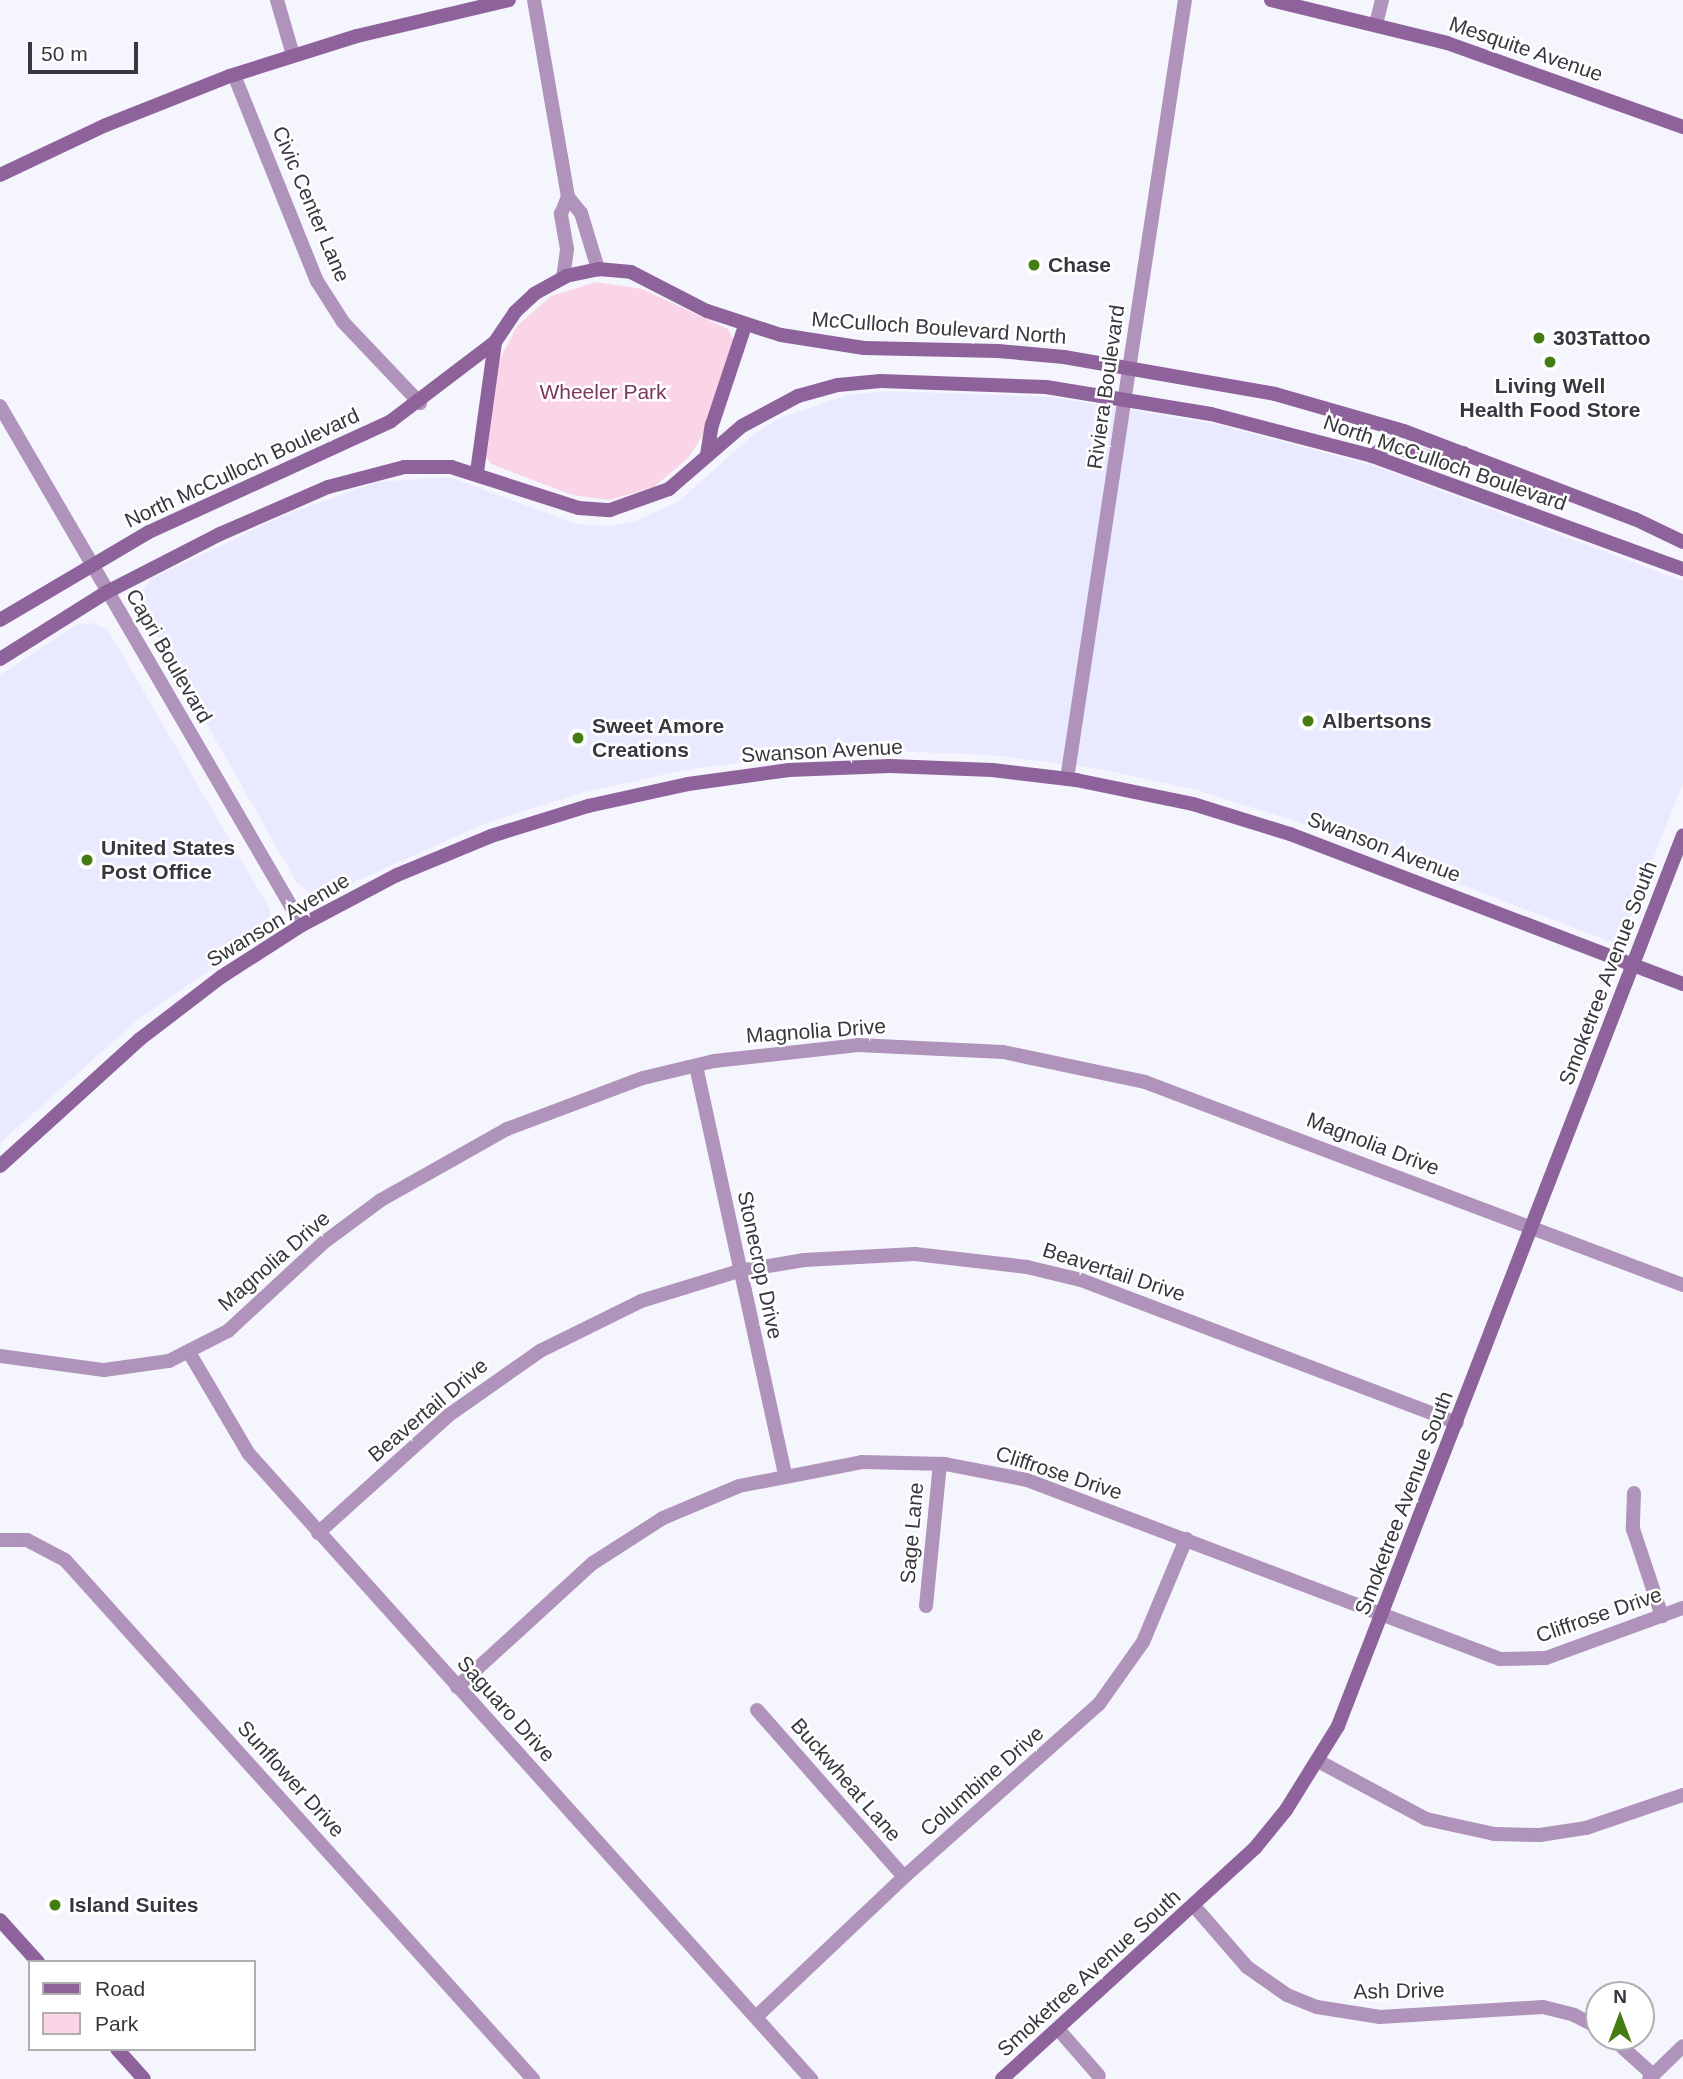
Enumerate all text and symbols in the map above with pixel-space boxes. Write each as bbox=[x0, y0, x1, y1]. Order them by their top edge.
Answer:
street label: Mesquite Avenue bbox=[1445, 11, 1607, 87]
scale bar bbox=[32, 28, 142, 72]
text: 50 m bbox=[41, 42, 88, 65]
street label: Civic Center Lane bbox=[267, 122, 355, 286]
place label: Chase bbox=[1048, 252, 1111, 278]
marker: Chase bbox=[1026, 257, 1042, 273]
street label: Riviera Boulevard bbox=[1082, 303, 1130, 471]
street label: McCulloch Boulevard North bbox=[811, 307, 1067, 349]
place label: 303Tattoo bbox=[1553, 325, 1651, 351]
marker: 303Tattoo bbox=[1531, 330, 1547, 346]
marker: Living Well Health Food Store bbox=[1542, 354, 1558, 370]
place label: Living Well Health Food Store bbox=[1460, 373, 1640, 423]
park label: Wheeler Park bbox=[539, 379, 667, 405]
street label: North McCulloch Boulevard bbox=[121, 403, 363, 533]
street label: North McCulloch Boulevard bbox=[1320, 409, 1570, 517]
street label: Capri Boulevard bbox=[120, 584, 218, 728]
place label: Albertsons bbox=[1322, 708, 1432, 734]
place label: Sweet Amore Creations bbox=[592, 713, 725, 763]
marker: Albertsons bbox=[1300, 713, 1316, 729]
marker: Sweet Amore Creations bbox=[570, 730, 586, 746]
street label: Swanson Avenue bbox=[740, 734, 904, 768]
street label: Swanson Avenue bbox=[1303, 806, 1465, 888]
place label: United States Post Office bbox=[101, 835, 235, 885]
marker: United States Post Office bbox=[79, 852, 95, 868]
street label: Smoketree Avenue South bbox=[1553, 857, 1663, 1089]
street label: Swanson Avenue bbox=[202, 867, 354, 973]
street label: Magnolia Drive bbox=[745, 1014, 887, 1048]
street label: Magnolia Drive bbox=[1303, 1107, 1443, 1181]
street label: Stonecrop Drive bbox=[732, 1189, 788, 1341]
street label: Magnolia Drive bbox=[213, 1206, 335, 1316]
street label: Beavertail Drive bbox=[1040, 1237, 1188, 1307]
street label: Beavertail Drive bbox=[363, 1353, 493, 1467]
street label: Smoketree Avenue South bbox=[1349, 1387, 1459, 1619]
street label: Cliffrose Drive bbox=[993, 1441, 1125, 1505]
street label: Sage Lane bbox=[895, 1481, 929, 1585]
street label: Cliffrose Drive bbox=[1533, 1582, 1665, 1648]
street label: Saguaro Drive bbox=[452, 1651, 560, 1767]
street label: Buckwheat Lane bbox=[786, 1713, 906, 1847]
street label: Sunflower Drive bbox=[232, 1715, 350, 1843]
street label: Columbine Drive bbox=[915, 1721, 1049, 1841]
street label: Smoketree Avenue South bbox=[992, 1884, 1186, 2062]
place label: Island Suites bbox=[69, 1892, 199, 1918]
marker: Island Suites bbox=[47, 1897, 63, 1913]
legend bbox=[28, 1960, 256, 2051]
text: Road bbox=[95, 1977, 145, 2000]
street label: Ash Drive bbox=[1353, 1978, 1445, 2004]
north arrow bbox=[1585, 1981, 1655, 2051]
text: N bbox=[1613, 1986, 1627, 2007]
text: Park bbox=[95, 2012, 138, 2035]

